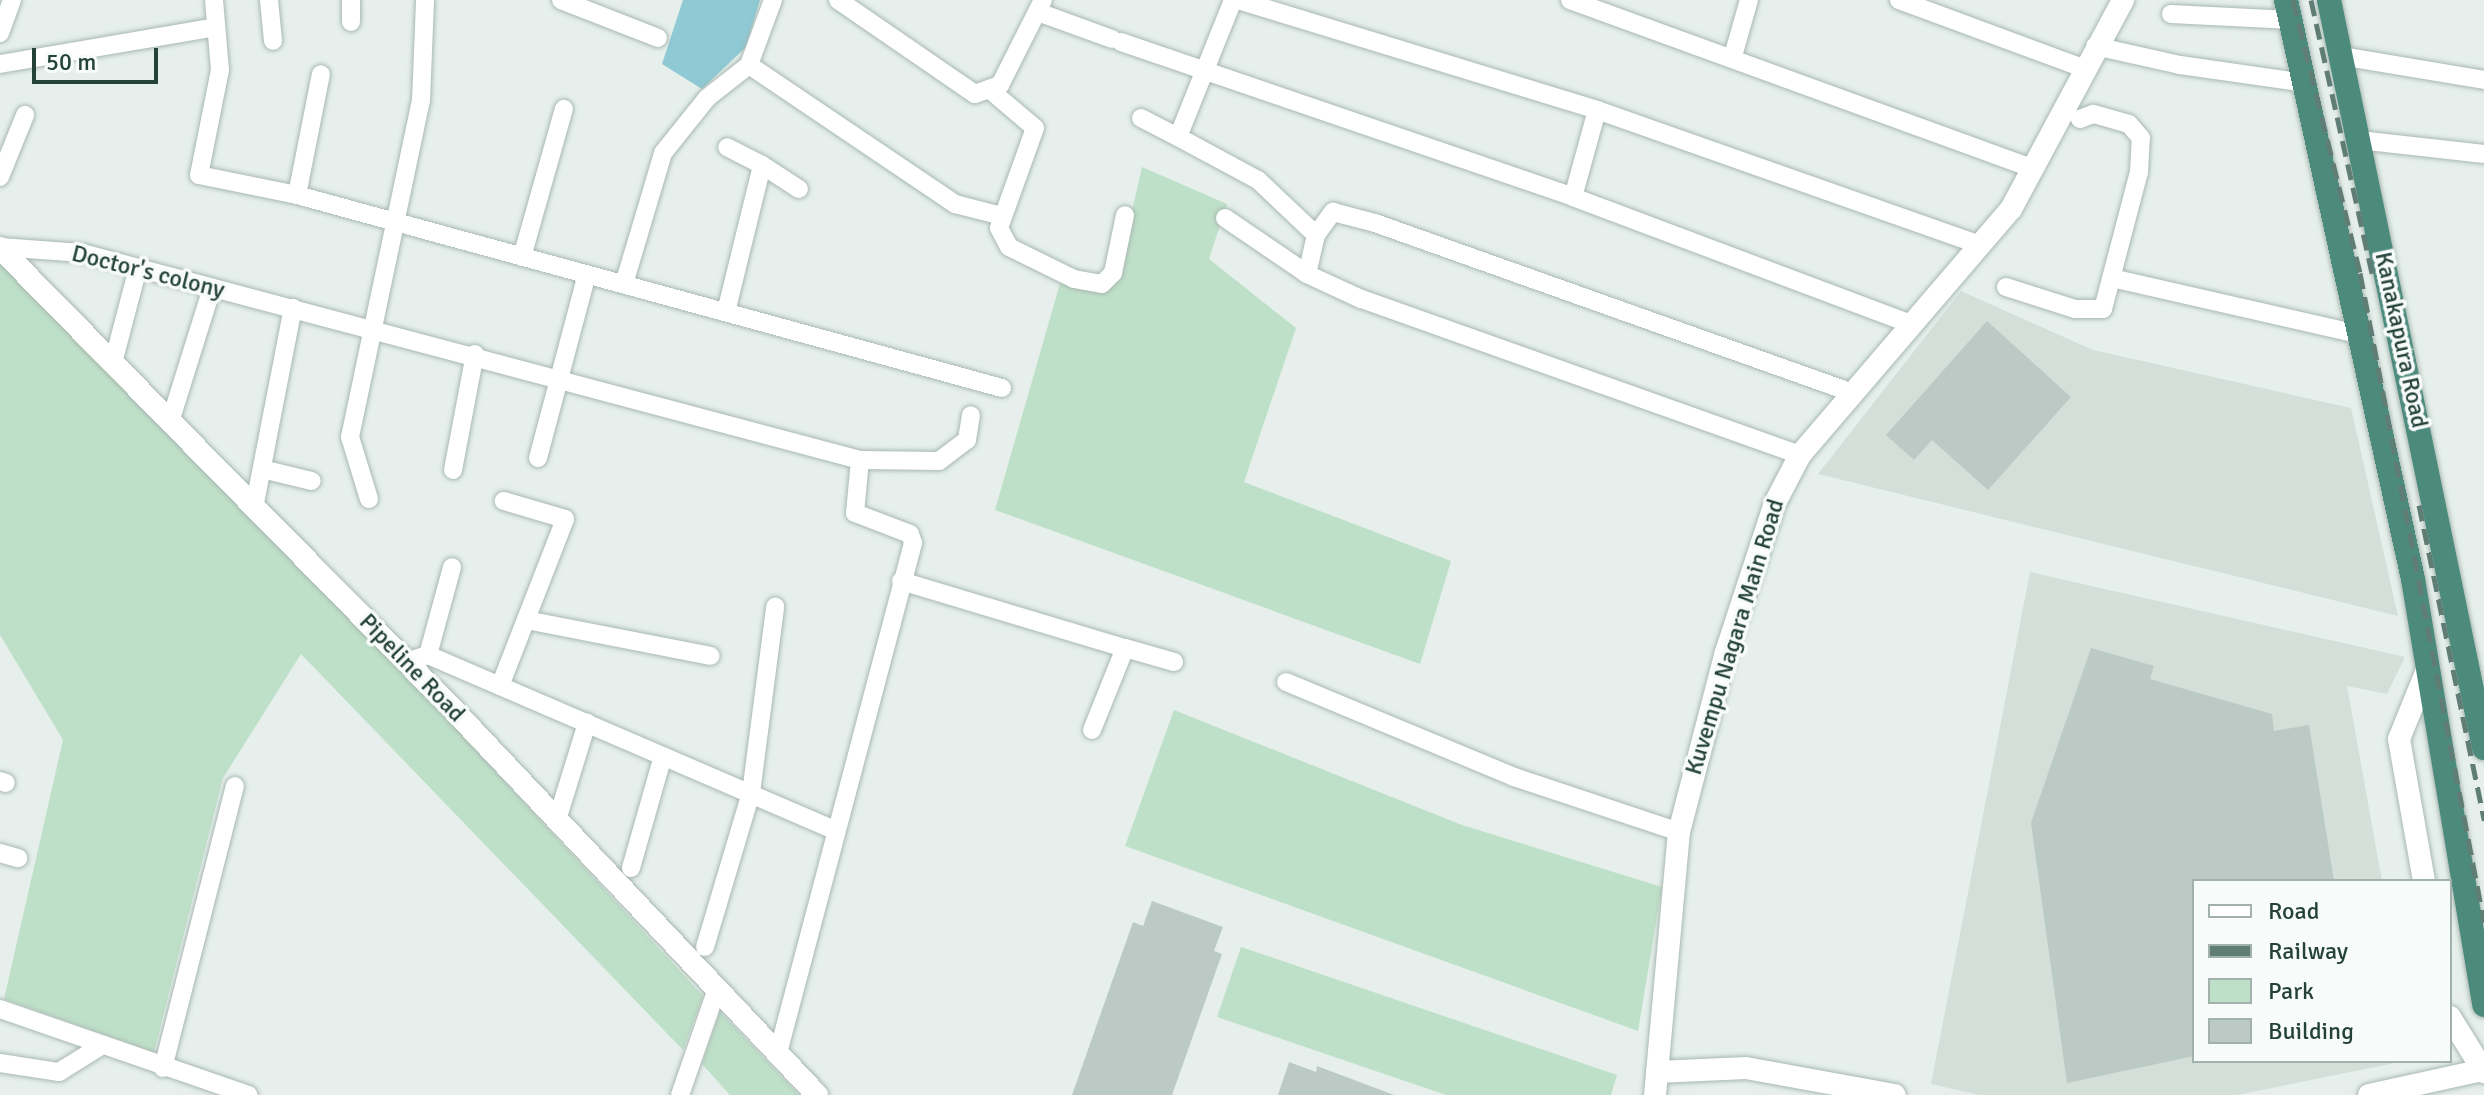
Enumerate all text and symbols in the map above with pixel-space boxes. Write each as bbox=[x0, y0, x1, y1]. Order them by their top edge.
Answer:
scale bar bbox=[36, 32, 162, 82]
text: 50 m bbox=[46, 47, 96, 77]
street label: Doctor's colony bbox=[69, 239, 227, 305]
street label: Kanakapura Road bbox=[2368, 249, 2434, 431]
street label: Kuvempu Nagara Main Road bbox=[1679, 496, 1791, 778]
street label: Pipeline Road bbox=[353, 608, 471, 728]
legend bbox=[2192, 879, 2452, 1063]
text: Road bbox=[2268, 896, 2319, 926]
text: Railway bbox=[2268, 936, 2348, 966]
text: Park bbox=[2268, 976, 2314, 1006]
text: Building bbox=[2268, 1016, 2354, 1046]

